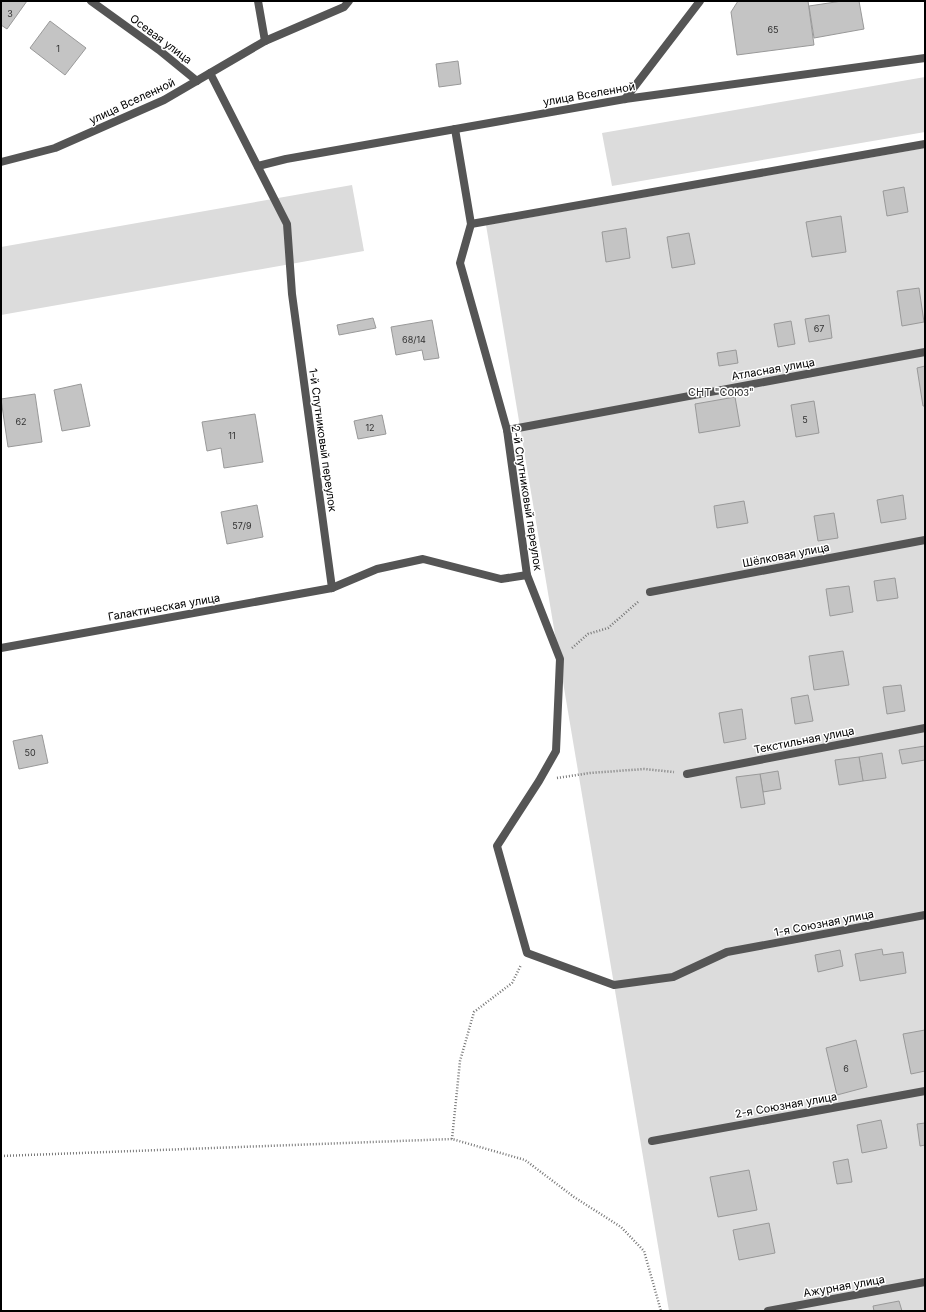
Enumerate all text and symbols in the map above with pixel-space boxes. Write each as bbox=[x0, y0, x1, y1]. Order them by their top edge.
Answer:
house number: 3 bbox=[7, 8, 13, 19]
street label: Осевая улица bbox=[127, 11, 195, 67]
house number: 65 bbox=[767, 24, 779, 35]
house number: 1 bbox=[56, 43, 60, 54]
street label: улица Вселенной bbox=[87, 75, 177, 127]
street label: улица Вселенной bbox=[542, 79, 636, 109]
house number: 67 bbox=[814, 323, 824, 334]
house number: 68/14 bbox=[402, 334, 426, 345]
street label: Атласная улица bbox=[730, 355, 816, 383]
street label: 1-й Спутниковый переулок bbox=[306, 367, 340, 513]
park label: СНТ "Союз" bbox=[688, 385, 754, 399]
house number: 5 bbox=[802, 414, 808, 425]
house number: 62 bbox=[15, 416, 27, 427]
house number: 12 bbox=[365, 422, 375, 433]
street label: 2-й Спутниковый переулок bbox=[509, 424, 545, 572]
house number: 11 bbox=[228, 430, 236, 441]
house number: 57/9 bbox=[232, 520, 252, 531]
street label: Шёлковая улица bbox=[741, 540, 831, 570]
street label: Галактическая улица bbox=[107, 590, 221, 624]
street label: Текстильная улица bbox=[753, 723, 855, 757]
house number: 50 bbox=[24, 747, 36, 758]
street label: 1-я Союзная улица bbox=[773, 906, 875, 940]
house number: 6 bbox=[843, 1063, 849, 1074]
street label: 2-я Союзная улица bbox=[734, 1089, 838, 1121]
street label: Ажурная улица bbox=[802, 1272, 886, 1300]

